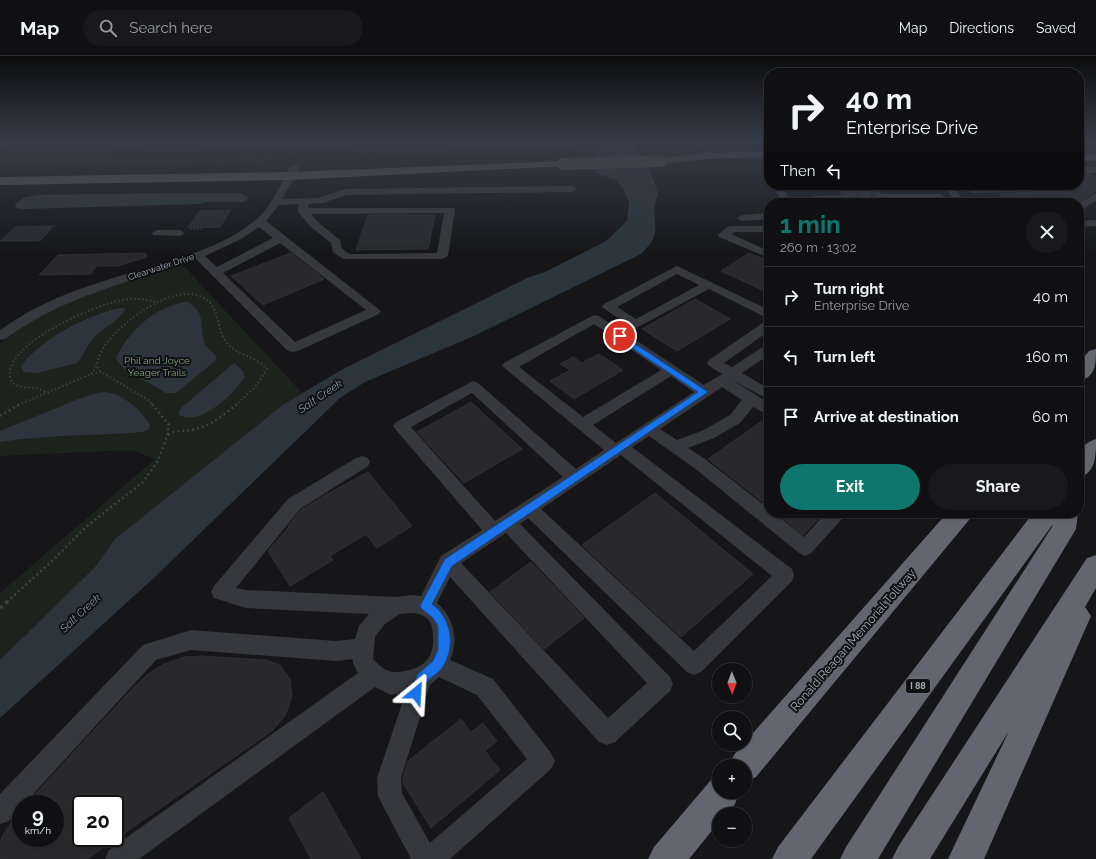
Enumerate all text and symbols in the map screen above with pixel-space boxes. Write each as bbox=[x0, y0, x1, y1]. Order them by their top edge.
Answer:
search box bbox=[83, 10, 363, 46]
text: Map bbox=[20, 17, 59, 39]
icon: search bbox=[97, 17, 119, 39]
text: Search here bbox=[129, 19, 213, 37]
text: Map bbox=[899, 20, 927, 36]
text: Directions bbox=[949, 20, 1014, 36]
text: Saved bbox=[1036, 20, 1076, 36]
text: 40 m bbox=[846, 83, 912, 116]
icon: right bbox=[780, 84, 832, 136]
text: Enterprise Drive bbox=[846, 117, 978, 138]
icon: left bbox=[823, 160, 845, 182]
text: Then bbox=[780, 162, 815, 180]
text: 1 min bbox=[780, 210, 841, 239]
button: close bbox=[1026, 211, 1068, 253]
text: 260 m · 13:02 bbox=[780, 240, 857, 255]
street label: Clearwater Drive bbox=[127, 251, 196, 282]
text: Turn right bbox=[814, 280, 884, 298]
icon: right bbox=[780, 286, 802, 308]
text: 40 m bbox=[1033, 288, 1068, 306]
text: Enterprise Drive bbox=[814, 298, 909, 313]
pin bbox=[603, 319, 637, 353]
icon: arrive bbox=[609, 325, 631, 347]
icon: left bbox=[780, 346, 802, 368]
text: Turn left bbox=[814, 348, 875, 366]
text: 160 m bbox=[1026, 348, 1068, 366]
park label: Phil and Joyce Yeager Trails bbox=[124, 355, 190, 378]
water label: Salt Creek bbox=[295, 377, 345, 417]
icon: arrive bbox=[780, 406, 802, 428]
text: Arrive at destination bbox=[814, 408, 959, 426]
text: 60 m bbox=[1032, 408, 1068, 426]
button: Exit bbox=[780, 464, 920, 510]
button: Share bbox=[928, 464, 1068, 510]
street label: Ronald Reagan Memorial Tollway bbox=[787, 566, 919, 714]
water label: Salt Creek bbox=[57, 591, 103, 636]
north arrow bbox=[712, 663, 752, 703]
map controls bbox=[712, 663, 752, 847]
position arrow bbox=[395, 672, 437, 714]
road number: I 88 bbox=[906, 679, 930, 693]
button: search bbox=[712, 711, 752, 751]
button: + bbox=[712, 759, 752, 799]
speed limit sign: 20 bbox=[72, 795, 124, 847]
text: 9 bbox=[32, 804, 44, 828]
button: − bbox=[712, 807, 752, 847]
text: km/h bbox=[25, 825, 51, 836]

